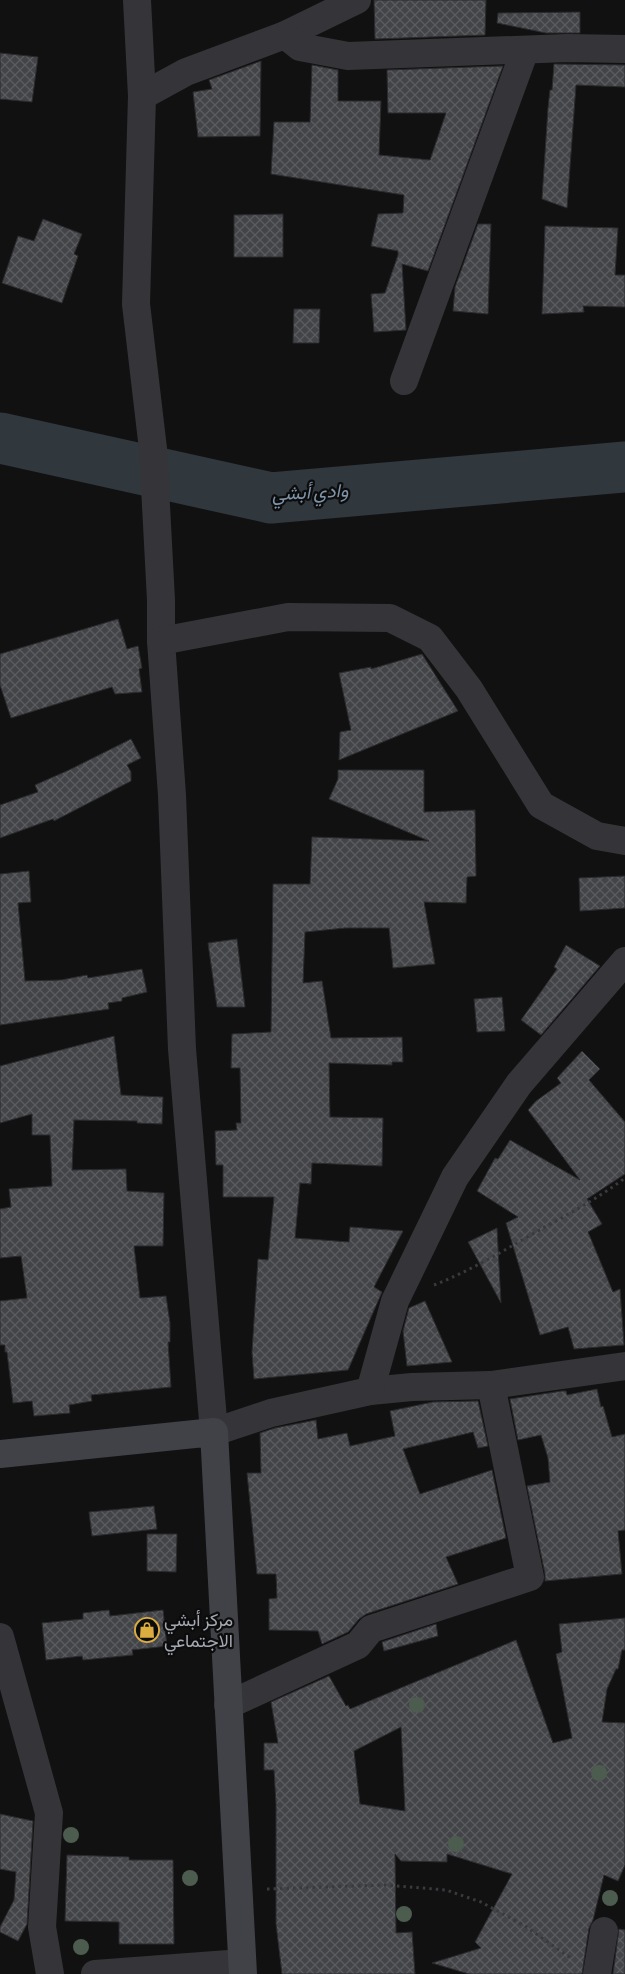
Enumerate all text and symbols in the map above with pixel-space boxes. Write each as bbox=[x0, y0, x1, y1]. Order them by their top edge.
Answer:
water label: وادي أبشي bbox=[271, 479, 350, 509]
place label: مركز أبشي الاجتماعي bbox=[164, 1610, 233, 1656]
shop icon: مركز أبشي الاجتماعي bbox=[134, 1617, 160, 1643]

